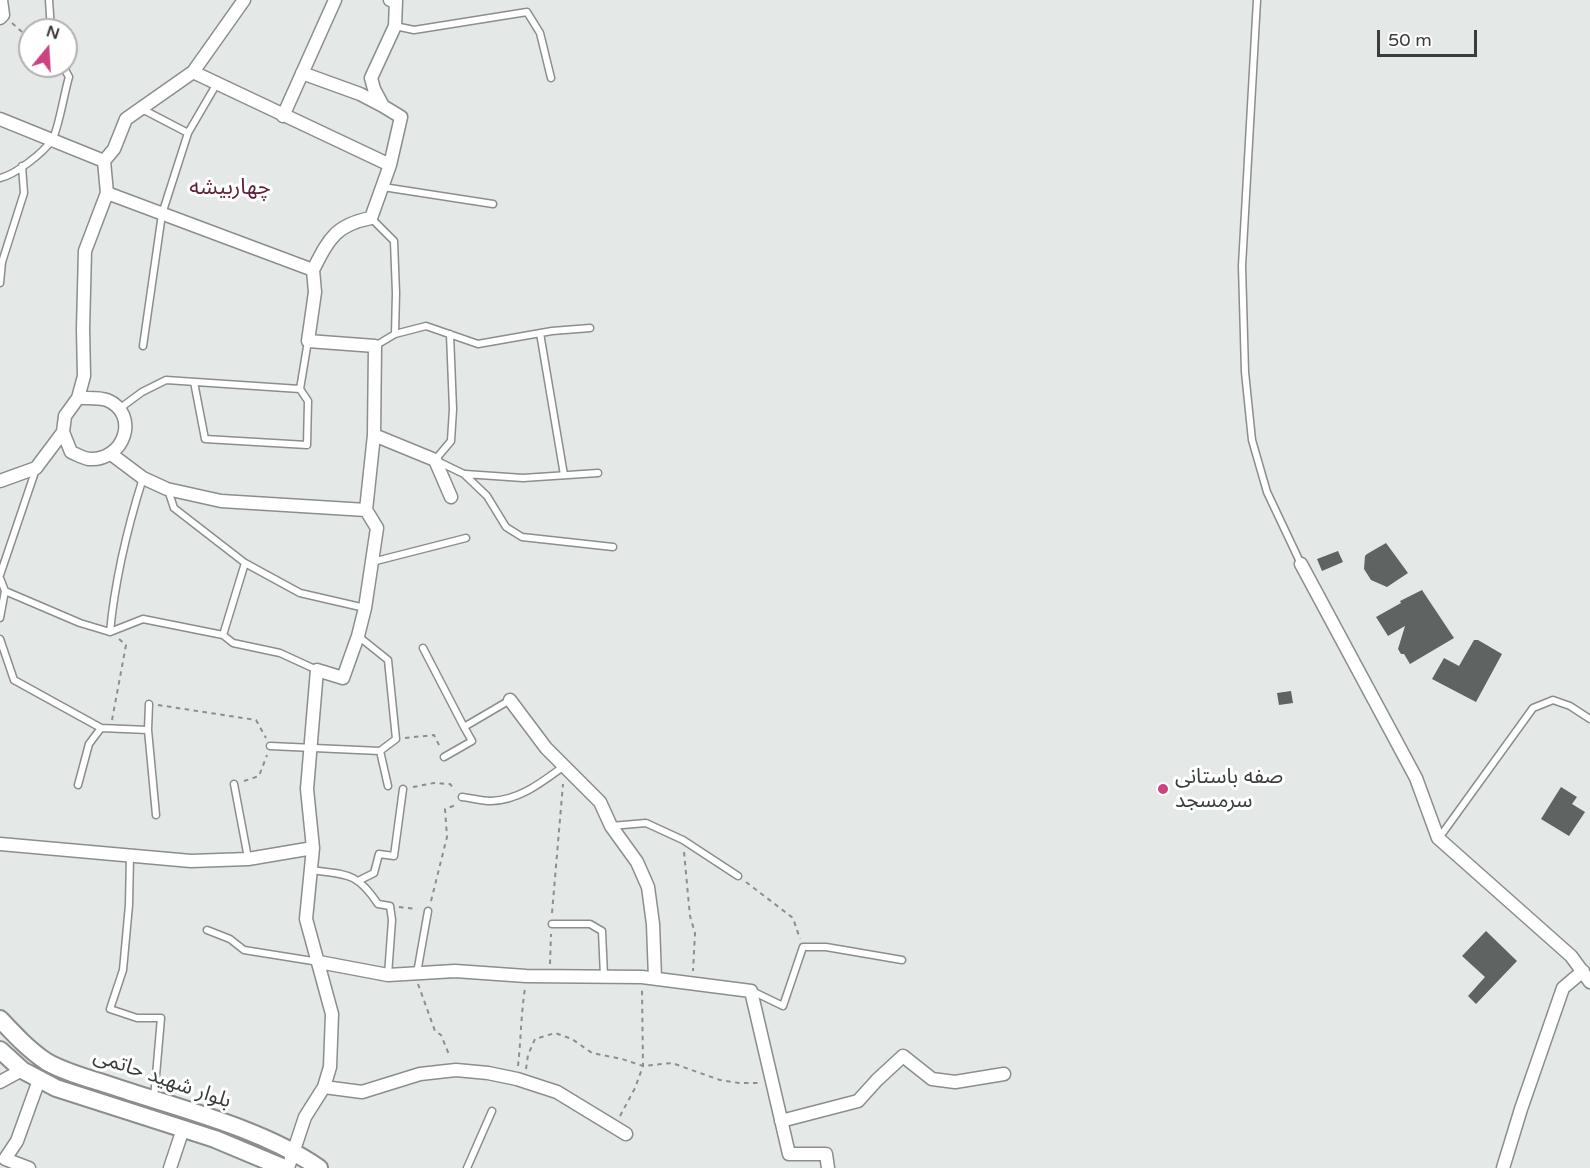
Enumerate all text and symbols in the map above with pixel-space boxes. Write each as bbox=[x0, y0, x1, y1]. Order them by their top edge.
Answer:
north arrow bbox=[18, 18, 78, 78]
scale bar bbox=[1380, 18, 1480, 56]
text: N bbox=[44, 21, 62, 44]
text: 50 m bbox=[1388, 29, 1432, 51]
district label: چهاربیشه bbox=[189, 175, 271, 201]
place label: صفه باستانی سرمسجد bbox=[1175, 764, 1283, 814]
marker: صفه باستانی سرمسجد bbox=[1156, 782, 1170, 796]
street label: بلوار شهید حاتمی bbox=[90, 1044, 234, 1114]

